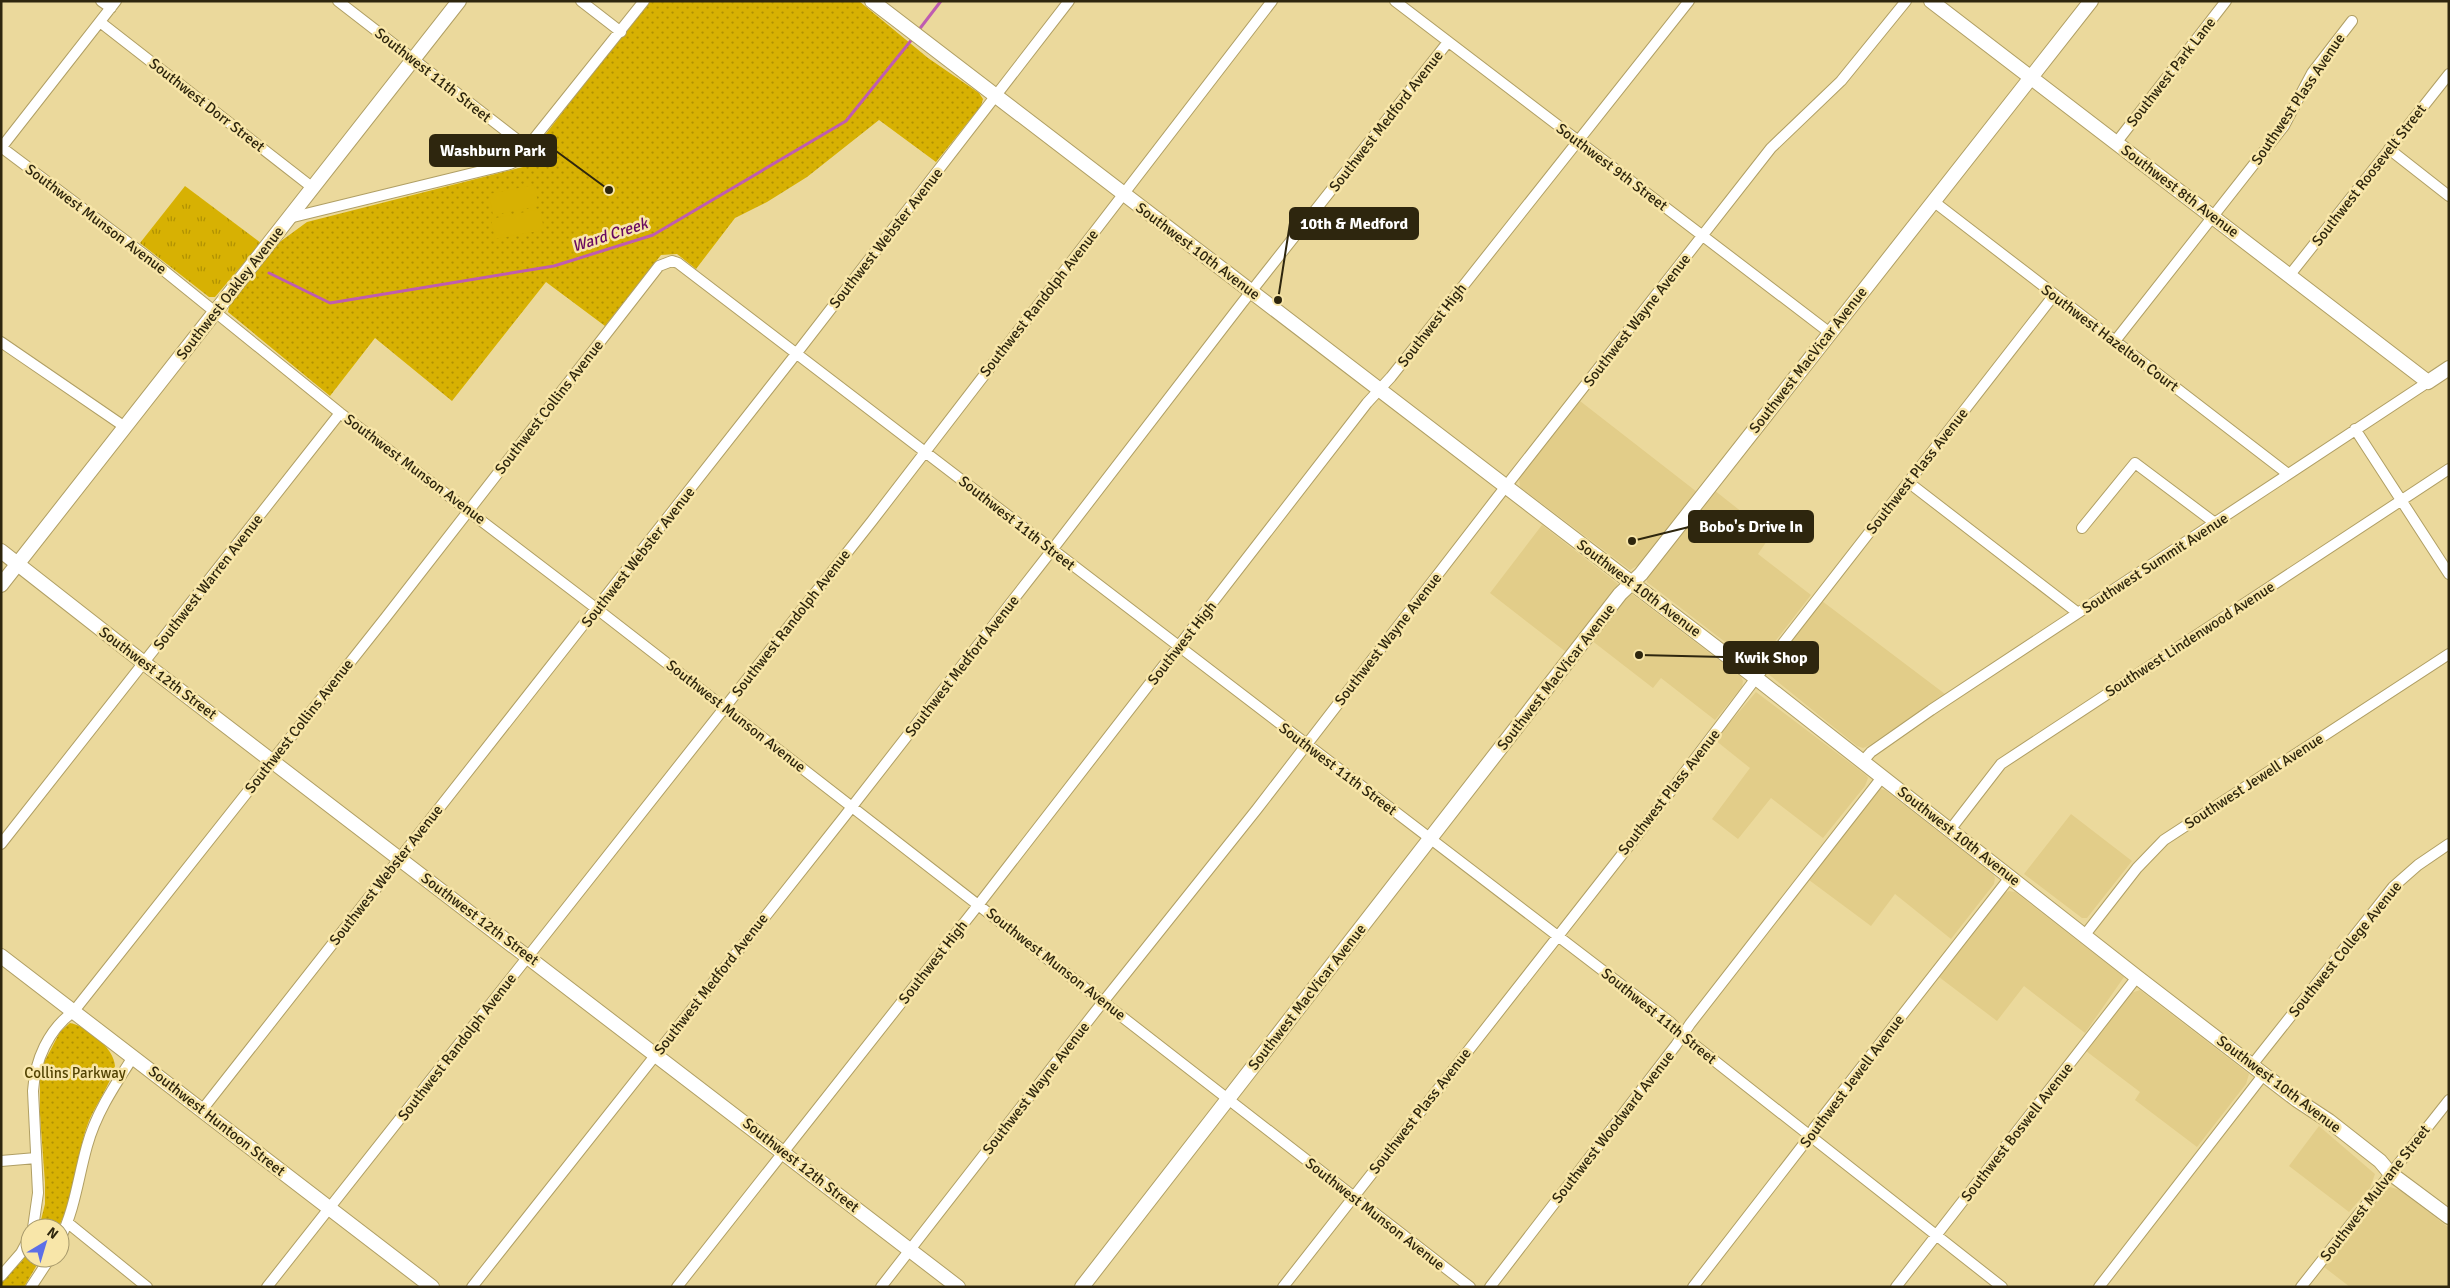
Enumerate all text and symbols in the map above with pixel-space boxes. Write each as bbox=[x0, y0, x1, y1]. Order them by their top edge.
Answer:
street label: Southwest Park Lane bbox=[2123, 14, 2219, 130]
street label: Southwest 11th Street bbox=[371, 24, 495, 126]
street label: Southwest Plass Avenue bbox=[2247, 30, 2349, 168]
street label: Southwest Medford Avenue bbox=[1325, 47, 1447, 195]
street label: Southwest Dorr Street bbox=[146, 54, 268, 156]
street label: Southwest Roosevelt Street bbox=[2308, 101, 2430, 249]
street label: Southwest 9th Street bbox=[1553, 119, 1671, 215]
callout: Washburn Park bbox=[430, 135, 556, 166]
text: Washburn Park bbox=[440, 141, 547, 161]
street label: Southwest 8th Avenue bbox=[2118, 141, 2242, 241]
street label: Southwest Munson Avenue bbox=[22, 160, 170, 278]
street label: Southwest Webster Avenue bbox=[826, 164, 946, 312]
street label: Southwest 10th Avenue bbox=[1132, 198, 1264, 304]
callout: 10th & Medford bbox=[1290, 208, 1418, 239]
water label: Ward Creek bbox=[570, 213, 652, 257]
text: 10th & Medford bbox=[1300, 214, 1408, 234]
street label: Southwest Oakley Avenue bbox=[172, 223, 288, 363]
street label: Southwest Randolph Avenue bbox=[976, 226, 1102, 380]
street label: Southwest Wayne Avenue bbox=[1580, 250, 1694, 390]
street label: Southwest High bbox=[1394, 280, 1470, 370]
street label: Southwest Hazelton Court bbox=[2038, 281, 2182, 395]
street label: Southwest MacVicar Avenue bbox=[1745, 283, 1871, 437]
street label: Southwest Collins Avenue bbox=[491, 336, 607, 478]
street label: Southwest Plass Avenue bbox=[1862, 405, 1972, 537]
street label: Southwest Munson Avenue bbox=[341, 410, 489, 528]
street label: Southwest 11th Street bbox=[955, 472, 1079, 574]
street label: Southwest Webster Avenue bbox=[578, 483, 698, 631]
street label: Southwest Summit Avenue bbox=[2079, 509, 2231, 617]
street label: Southwest Warren Avenue bbox=[149, 511, 267, 653]
callout: Bobo's Drive In bbox=[1689, 511, 1813, 542]
text: Bobo's Drive In bbox=[1699, 517, 1803, 537]
street label: Southwest 10th Avenue bbox=[1573, 535, 1705, 641]
street label: Southwest Randolph Avenue bbox=[728, 546, 854, 700]
street label: Southwest Wayne Avenue bbox=[1331, 569, 1445, 709]
street label: Southwest Lindenwood Avenue bbox=[2102, 577, 2278, 701]
street label: Southwest Medford Avenue bbox=[901, 592, 1023, 740]
street label: Southwest High bbox=[1144, 598, 1220, 688]
street label: Southwest MacVicar Avenue bbox=[1493, 600, 1619, 754]
street label: Southwest 12th Street bbox=[96, 623, 220, 723]
callout: Kwik Shop bbox=[1724, 642, 1818, 673]
text: Kwik Shop bbox=[1734, 648, 1808, 668]
street label: Southwest Collins Avenue bbox=[241, 655, 357, 797]
street label: Southwest Munson Avenue bbox=[663, 656, 809, 776]
street label: Southwest 11th Street bbox=[1276, 719, 1400, 819]
street label: Southwest Plass Avenue bbox=[1614, 726, 1724, 858]
street label: Southwest Jewell Avenue bbox=[2181, 729, 2327, 833]
street label: Southwest 10th Avenue bbox=[1894, 783, 2024, 889]
street label: Southwest Webster Avenue bbox=[326, 801, 446, 949]
street label: Southwest 12th Street bbox=[418, 869, 542, 969]
street label: Southwest College Avenue bbox=[2285, 878, 2405, 1020]
street label: Southwest Munson Avenue bbox=[983, 904, 1129, 1024]
street label: Southwest Medford Avenue bbox=[650, 910, 772, 1058]
street label: Southwest High bbox=[895, 917, 971, 1007]
street label: Southwest MacVicar Avenue bbox=[1244, 920, 1370, 1074]
street label: Southwest 11th Street bbox=[1598, 964, 1720, 1068]
street label: Southwest Randolph Avenue bbox=[394, 970, 520, 1124]
street label: Southwest Jewell Avenue bbox=[1796, 1011, 1908, 1151]
street label: Southwest Wayne Avenue bbox=[979, 1018, 1093, 1158]
street label: Southwest 10th Avenue bbox=[2213, 1031, 2345, 1137]
street label: Southwest Plass Avenue bbox=[1365, 1045, 1475, 1177]
street label: Southwest Woodward Avenue bbox=[1548, 1047, 1678, 1207]
street label: Southwest Boswell Avenue bbox=[1957, 1059, 2077, 1205]
street label: Southwest Huntoon Street bbox=[145, 1062, 289, 1180]
park label: Collins Parkway bbox=[24, 1064, 126, 1082]
street label: Southwest 12th Street bbox=[739, 1114, 863, 1216]
street label: Southwest Mulvane Street bbox=[2316, 1121, 2434, 1265]
street label: Southwest Munson Avenue bbox=[1302, 1154, 1448, 1274]
north arrow bbox=[20, 1218, 70, 1268]
text: N bbox=[44, 1223, 62, 1243]

